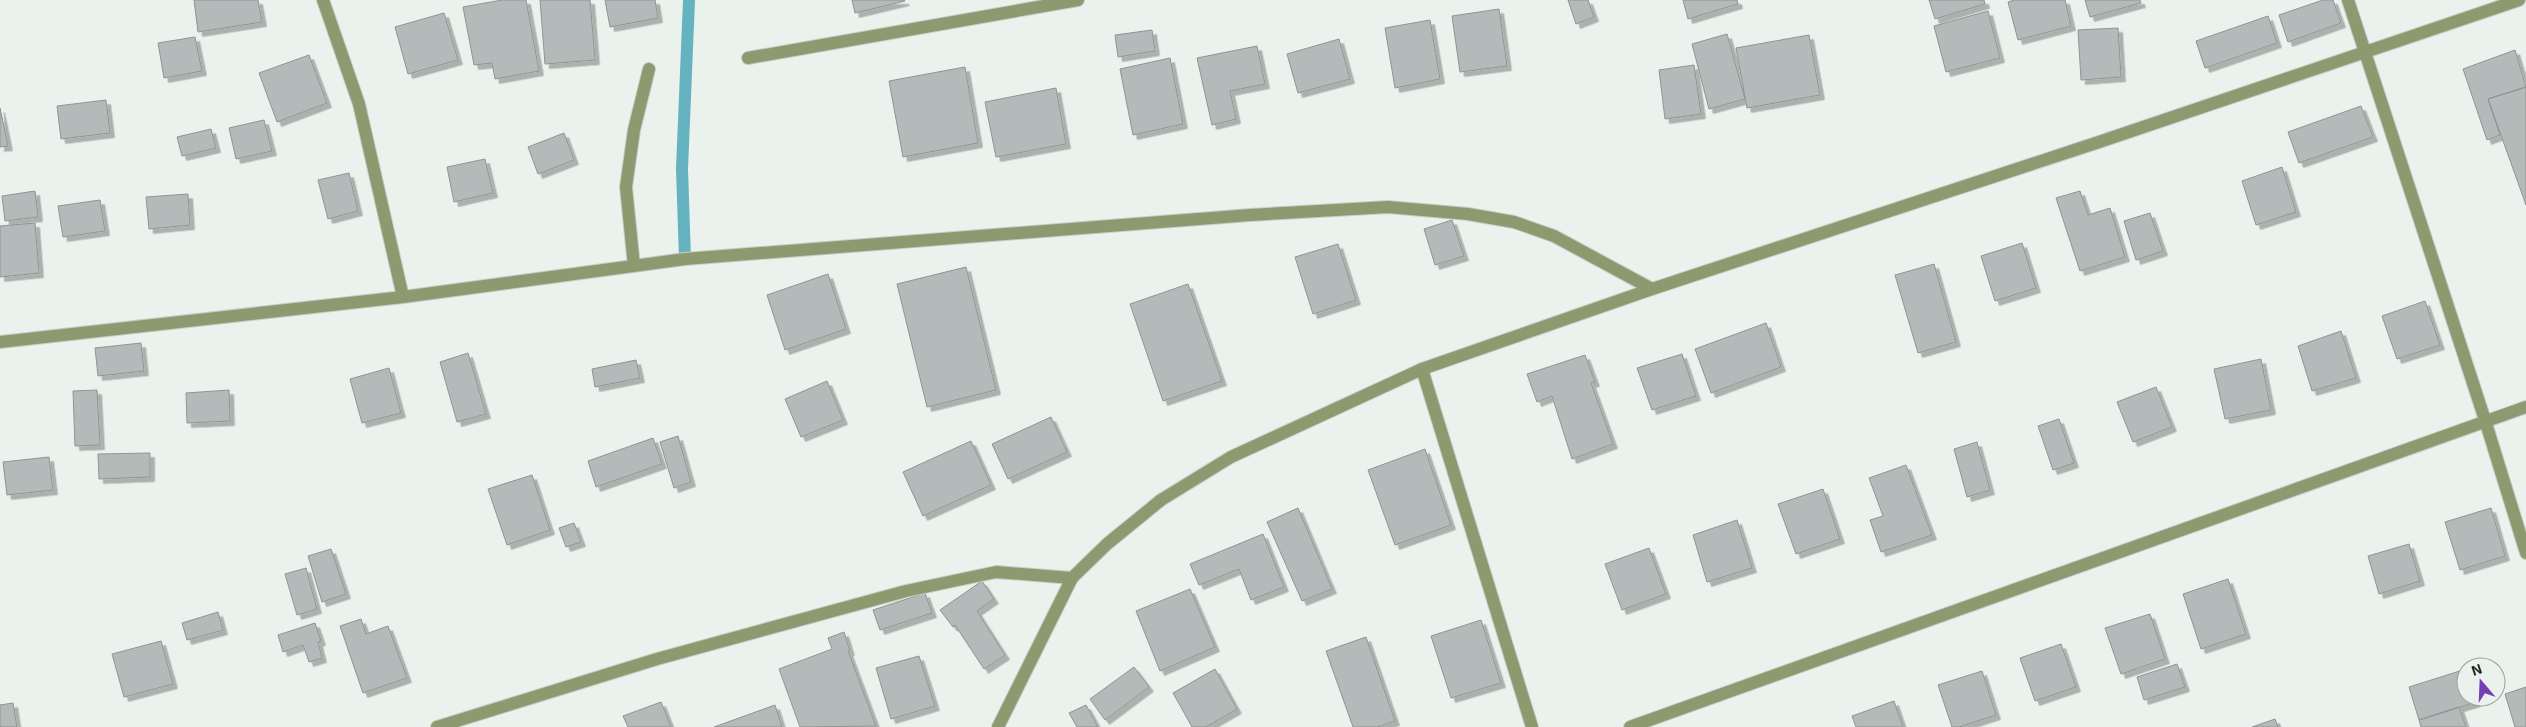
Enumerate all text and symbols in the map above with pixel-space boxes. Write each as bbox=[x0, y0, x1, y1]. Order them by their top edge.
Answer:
north arrow bbox=[2456, 657, 2506, 707]
text: N bbox=[2469, 660, 2484, 679]

